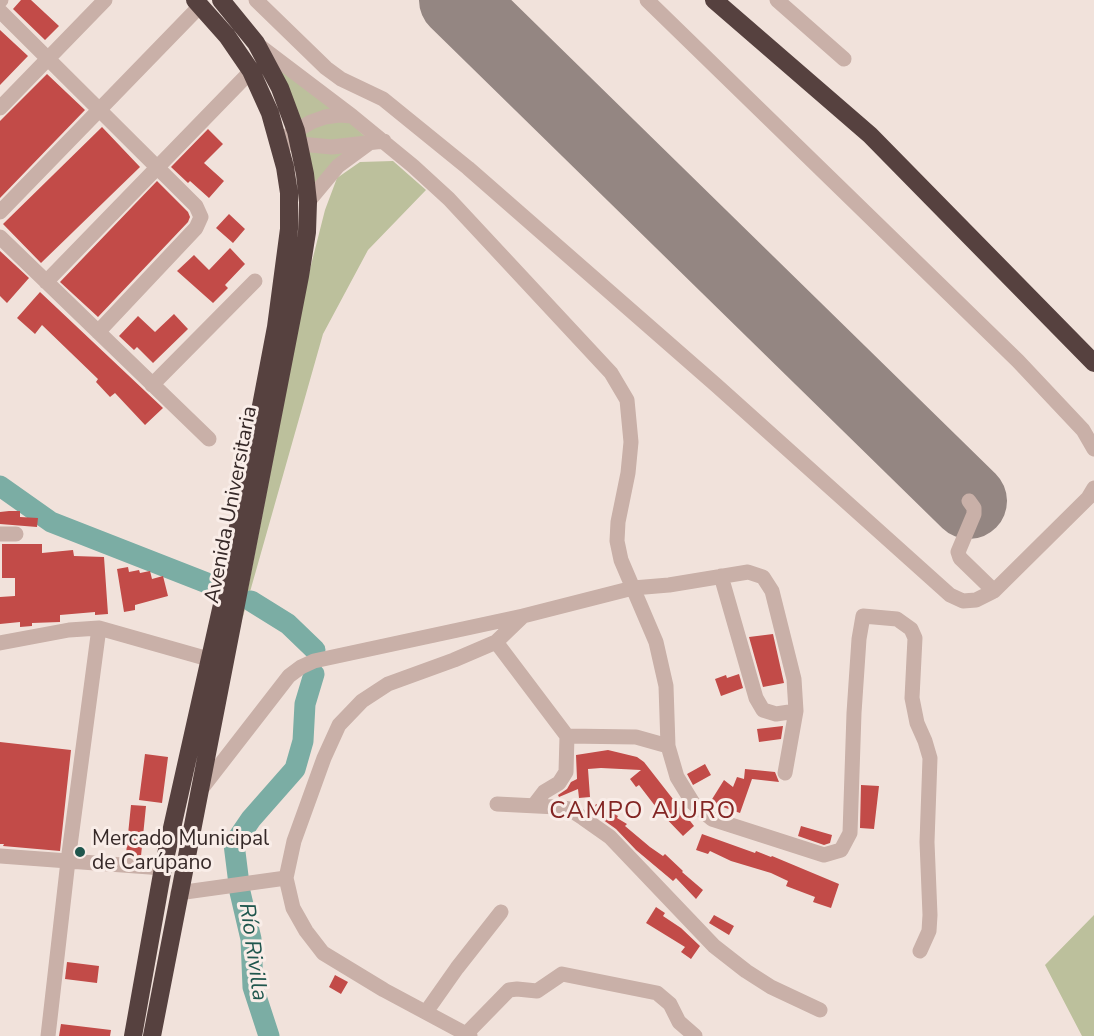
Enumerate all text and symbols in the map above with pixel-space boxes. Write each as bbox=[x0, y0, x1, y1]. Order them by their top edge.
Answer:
street label: Avenida Universitaria bbox=[201, 404, 263, 606]
district label: CAMPO AJURO bbox=[549, 798, 737, 826]
place label: Mercado Municipal de Carúpano bbox=[92, 827, 269, 877]
marker: Mercado Municipal de Carúpano bbox=[73, 845, 87, 859]
water label: Río Rivilla bbox=[232, 901, 272, 1003]

